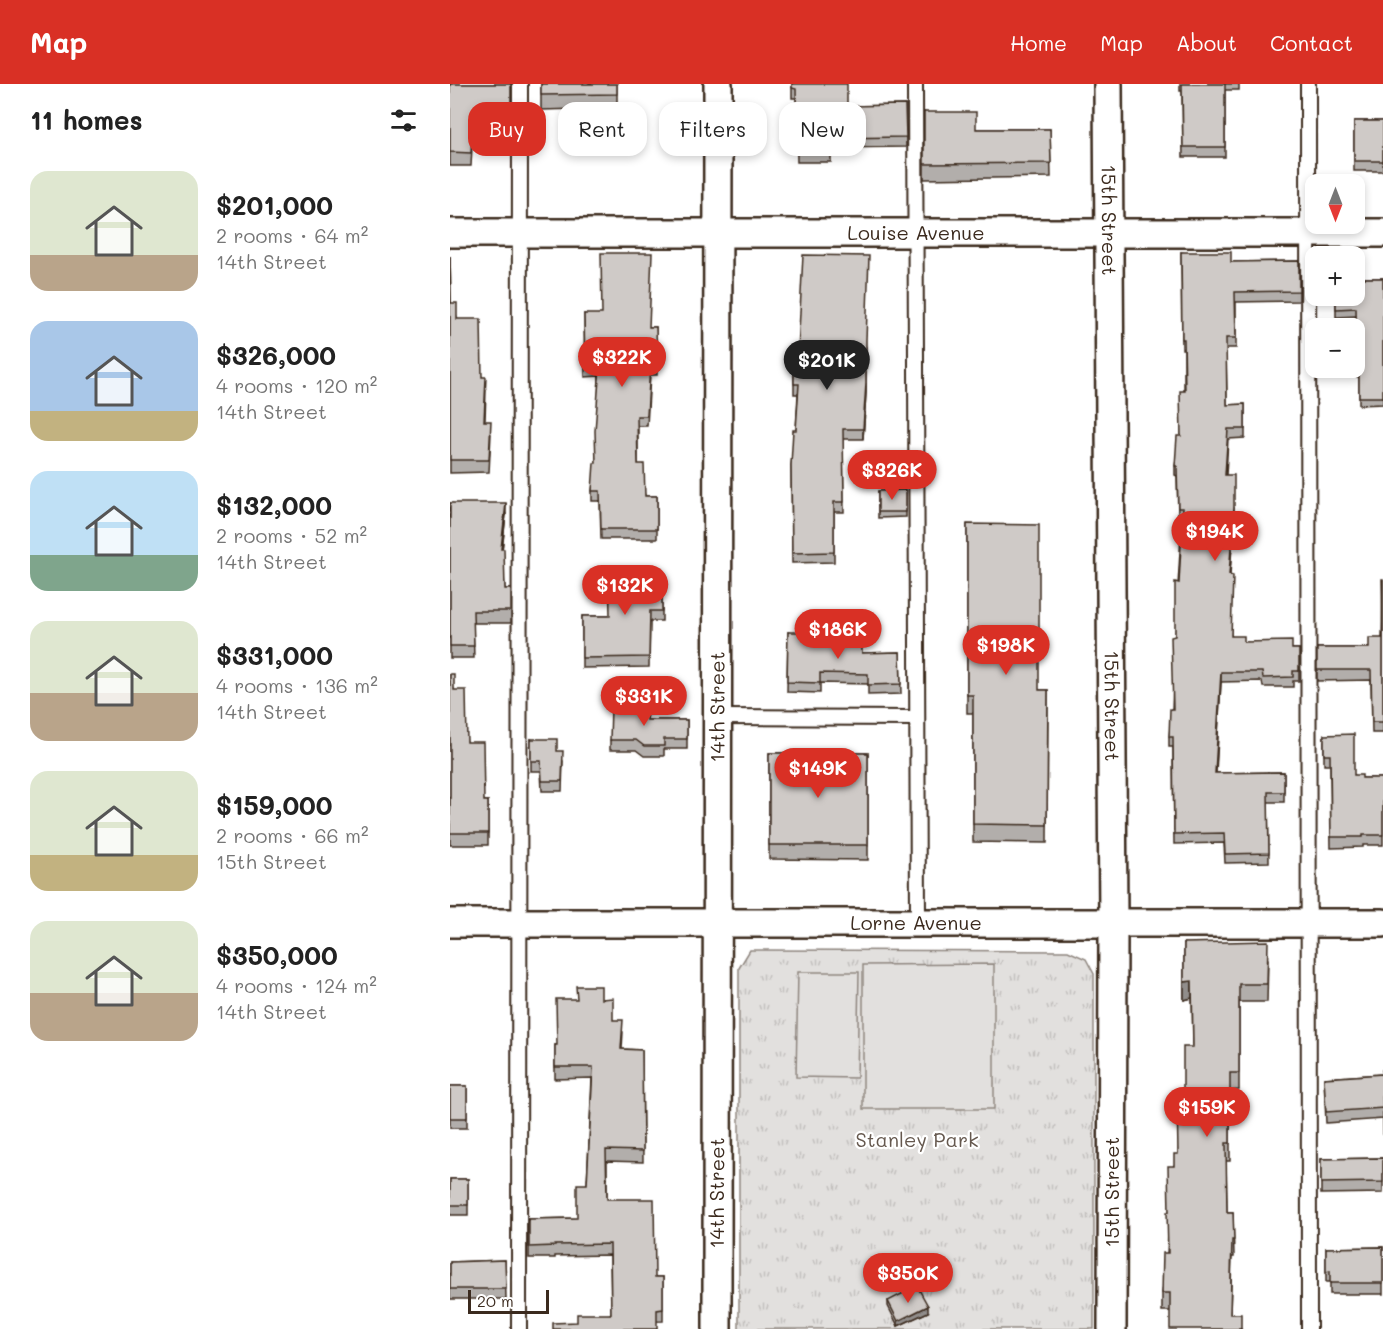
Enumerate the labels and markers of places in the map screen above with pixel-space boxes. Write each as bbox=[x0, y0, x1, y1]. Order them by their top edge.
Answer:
pin: $322K bbox=[580, 337, 664, 388]
pin: $201K bbox=[785, 340, 869, 391]
pin: $326K bbox=[850, 450, 934, 501]
pin: $194K bbox=[1173, 511, 1257, 562]
pin: $132K bbox=[583, 565, 667, 616]
pin: $186K bbox=[796, 609, 880, 660]
pin: $198K bbox=[964, 625, 1048, 676]
pin: $331K bbox=[602, 676, 686, 727]
pin: $149K bbox=[776, 748, 860, 799]
pin: $159K bbox=[1165, 1087, 1249, 1138]
pin: $350K bbox=[866, 1253, 950, 1304]

